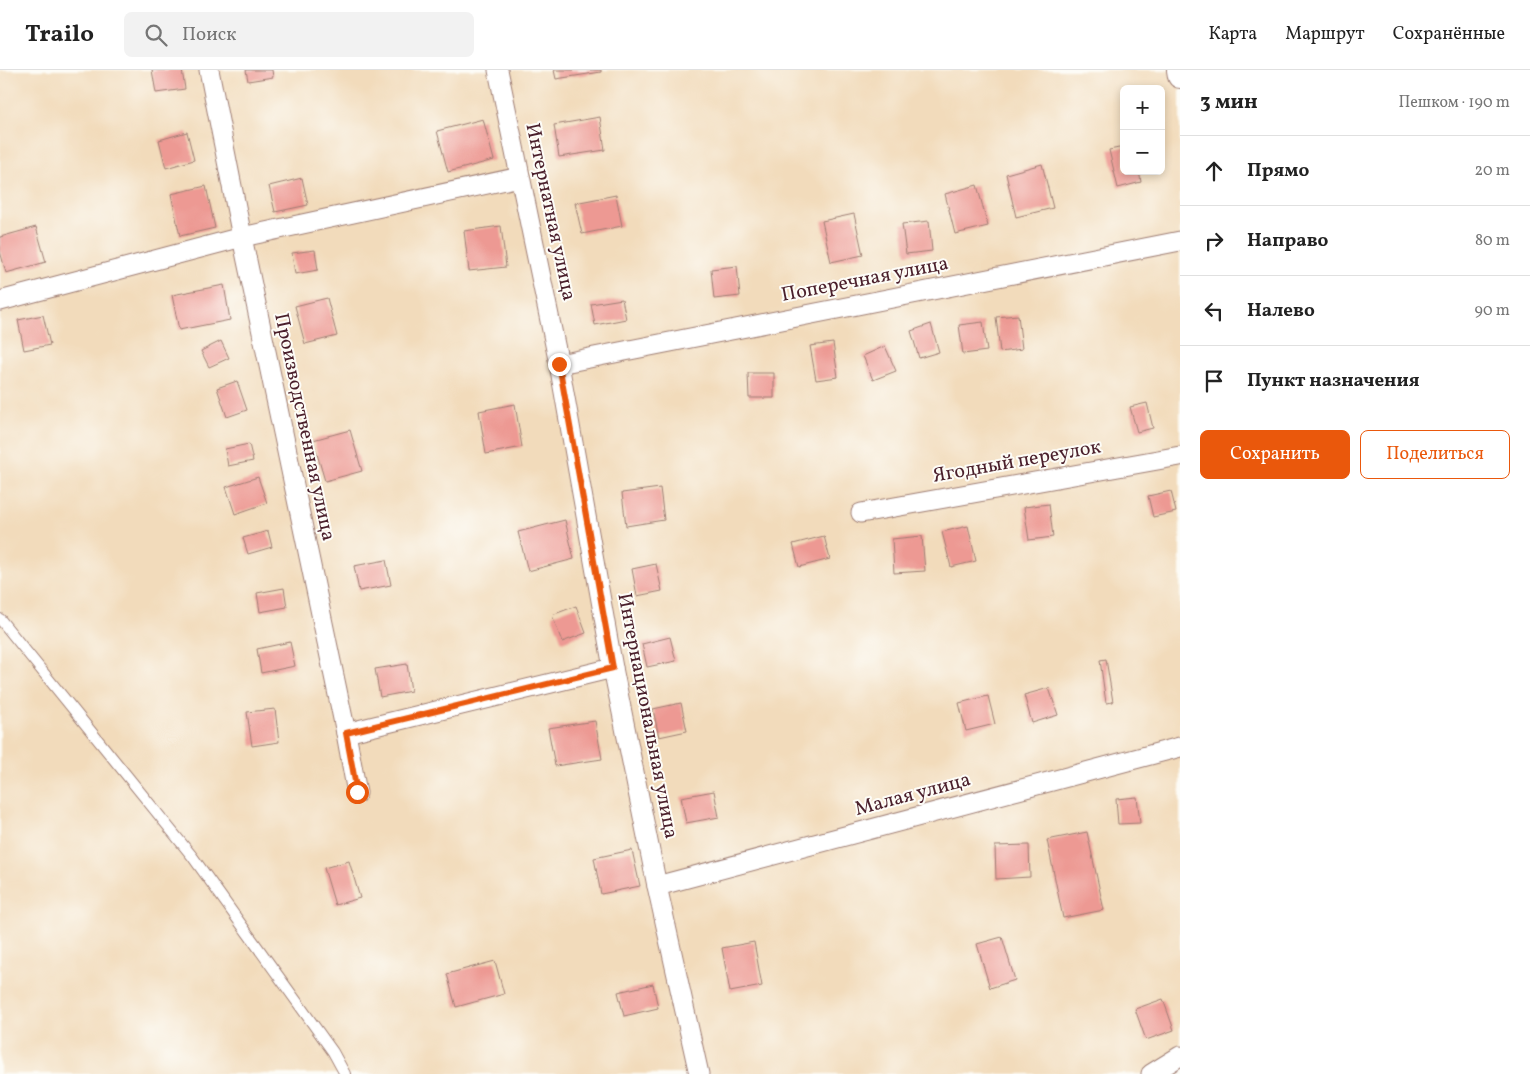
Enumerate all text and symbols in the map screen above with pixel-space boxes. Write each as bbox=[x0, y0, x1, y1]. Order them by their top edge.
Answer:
search box bbox=[124, 12, 474, 57]
text: Trailo bbox=[25, 18, 94, 52]
icon: search bbox=[142, 21, 170, 49]
text: Поиск bbox=[182, 22, 236, 48]
text: Карта bbox=[1208, 22, 1257, 47]
text: Маршрут bbox=[1285, 22, 1365, 47]
text: Сохранённые bbox=[1393, 22, 1505, 47]
map controls bbox=[1120, 85, 1165, 175]
button: + bbox=[1120, 85, 1165, 130]
text: 3 мин bbox=[1200, 88, 1258, 117]
text: Пешком · 190 m bbox=[1398, 92, 1510, 114]
street label: Интернатная улица bbox=[517, 121, 583, 303]
button: − bbox=[1120, 130, 1165, 175]
icon: ahead bbox=[1200, 157, 1228, 185]
text: Прямо bbox=[1247, 158, 1309, 184]
text: 20 m bbox=[1475, 160, 1510, 182]
icon: right bbox=[1200, 227, 1228, 255]
text: Направо bbox=[1247, 228, 1329, 254]
text: 80 m bbox=[1475, 230, 1510, 252]
street label: Поперечная улица bbox=[779, 250, 951, 310]
icon: left bbox=[1200, 297, 1228, 325]
text: Налево bbox=[1247, 298, 1315, 324]
text: 90 m bbox=[1474, 300, 1510, 322]
street label: Производственная улица bbox=[266, 310, 342, 544]
route end bbox=[548, 353, 571, 376]
icon: arrive bbox=[1200, 367, 1228, 395]
text: Пункт назначения bbox=[1247, 368, 1420, 394]
button: Сохранить bbox=[1200, 430, 1350, 479]
button: Поделиться bbox=[1360, 430, 1510, 479]
street label: Ягодный переулок bbox=[931, 433, 1104, 491]
street label: Интернациональная улица bbox=[609, 591, 685, 841]
street label: Малая улица bbox=[852, 766, 974, 824]
route start bbox=[346, 781, 369, 804]

